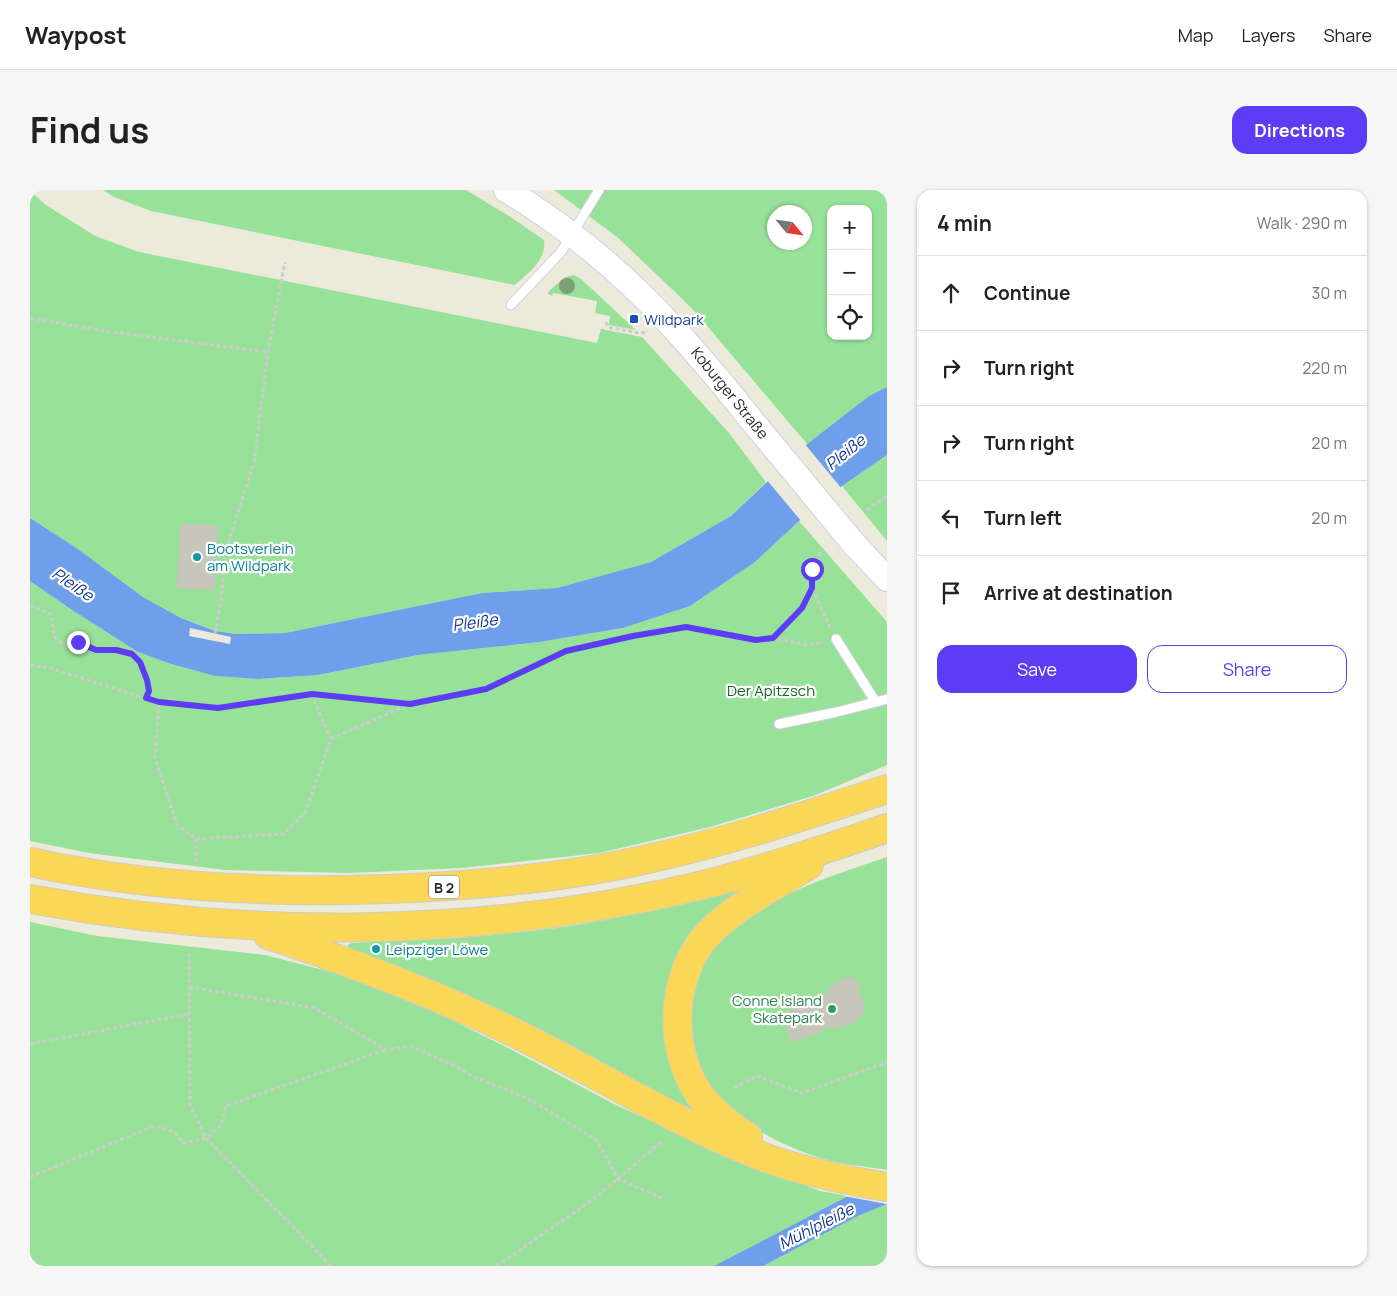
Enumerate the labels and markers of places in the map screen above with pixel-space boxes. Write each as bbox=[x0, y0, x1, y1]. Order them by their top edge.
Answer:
place label: Wildpark bbox=[644, 309, 704, 330]
marker: Wildpark bbox=[628, 313, 640, 325]
place label: Bootsverleih am Wildpark bbox=[207, 538, 294, 576]
marker: Bootsverleih am Wildpark bbox=[191, 551, 203, 563]
place label: Leipziger Löwe bbox=[386, 939, 488, 960]
marker: Leipziger Löwe bbox=[370, 943, 382, 955]
place label: Conne Island Skatepark bbox=[732, 990, 823, 1028]
marker: Conne Island Skatepark bbox=[826, 1003, 838, 1015]

